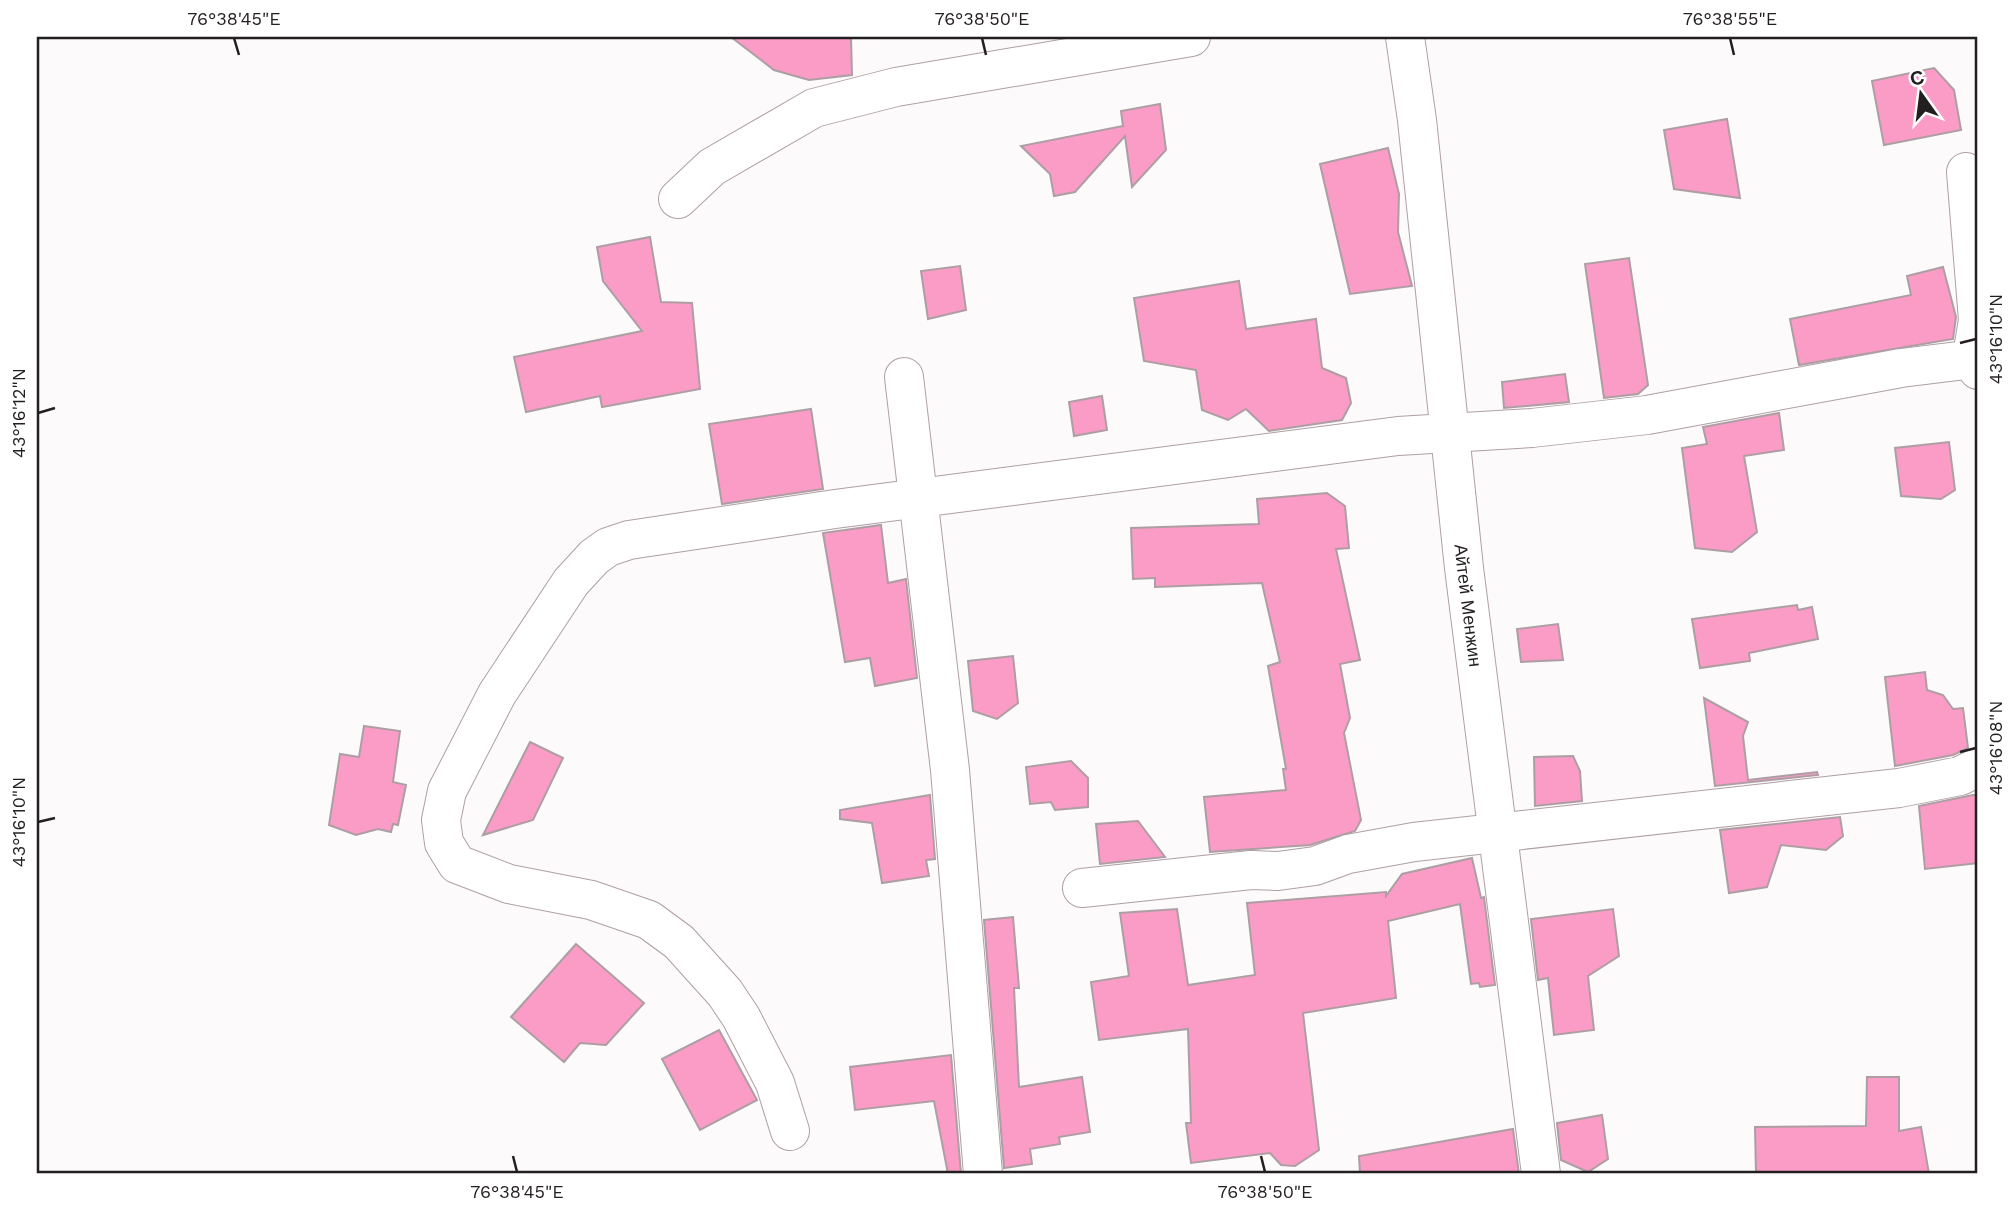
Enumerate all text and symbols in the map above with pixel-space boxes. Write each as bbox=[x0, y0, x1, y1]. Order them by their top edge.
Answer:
text: 76°38'45"E bbox=[187, 8, 281, 29]
text: 76°38'50"E bbox=[934, 8, 1030, 29]
text: 76°38'55"E bbox=[1683, 8, 1777, 29]
north arrow bbox=[1885, 60, 1955, 130]
text: С bbox=[1908, 65, 1927, 91]
text: 43°16'10"N bbox=[1985, 294, 2006, 384]
text: 43°16'12"N bbox=[8, 368, 29, 458]
street label: Айтей Менжин bbox=[1451, 543, 1487, 668]
text: 43°16'08"N bbox=[1985, 701, 2006, 795]
text: 43°16'10"N bbox=[8, 777, 29, 867]
text: 76°38'45"E bbox=[470, 1181, 564, 1202]
text: 76°38'50"E bbox=[1217, 1181, 1313, 1202]

